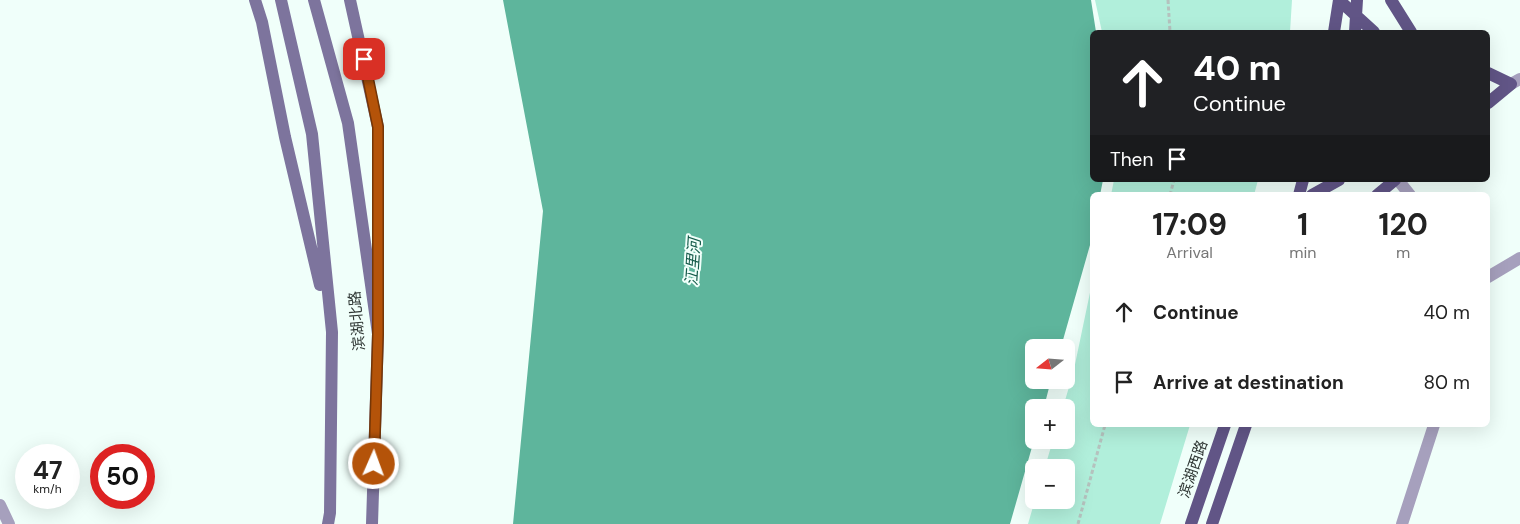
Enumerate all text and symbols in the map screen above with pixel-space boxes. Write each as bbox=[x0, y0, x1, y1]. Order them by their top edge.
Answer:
pin bbox=[343, 38, 385, 80]
icon: arrive bbox=[350, 45, 378, 73]
text: 40 m bbox=[1193, 45, 1282, 91]
icon: ahead bbox=[1110, 50, 1175, 115]
text: Continue bbox=[1193, 89, 1286, 118]
icon: arrive bbox=[1163, 145, 1191, 173]
text: Then bbox=[1110, 147, 1153, 172]
text: 17:09 bbox=[1152, 205, 1227, 244]
text: 1 bbox=[1297, 205, 1308, 244]
text: 120 bbox=[1379, 205, 1428, 244]
water label: 江里河 bbox=[681, 234, 705, 287]
text: Arrival bbox=[1166, 242, 1213, 263]
text: min bbox=[1289, 242, 1316, 263]
text: m bbox=[1396, 242, 1410, 263]
street label: 滨湖北路 bbox=[344, 290, 370, 352]
icon: ahead bbox=[1110, 298, 1138, 326]
text: Continue bbox=[1153, 300, 1239, 325]
text: 40 m bbox=[1423, 300, 1470, 325]
north arrow bbox=[1025, 339, 1075, 389]
map controls bbox=[1025, 339, 1075, 509]
icon: arrive bbox=[1110, 368, 1138, 396]
text: Arrive at destination bbox=[1153, 370, 1344, 395]
text: 80 m bbox=[1423, 370, 1470, 395]
button: + bbox=[1025, 399, 1075, 449]
position arrow bbox=[347, 437, 399, 489]
street label: 滨湖西路 bbox=[1174, 437, 1212, 501]
speed limit sign: 50 bbox=[90, 444, 155, 509]
text: 47 bbox=[33, 454, 62, 487]
button: − bbox=[1025, 459, 1075, 509]
text: km/h bbox=[33, 481, 62, 497]

